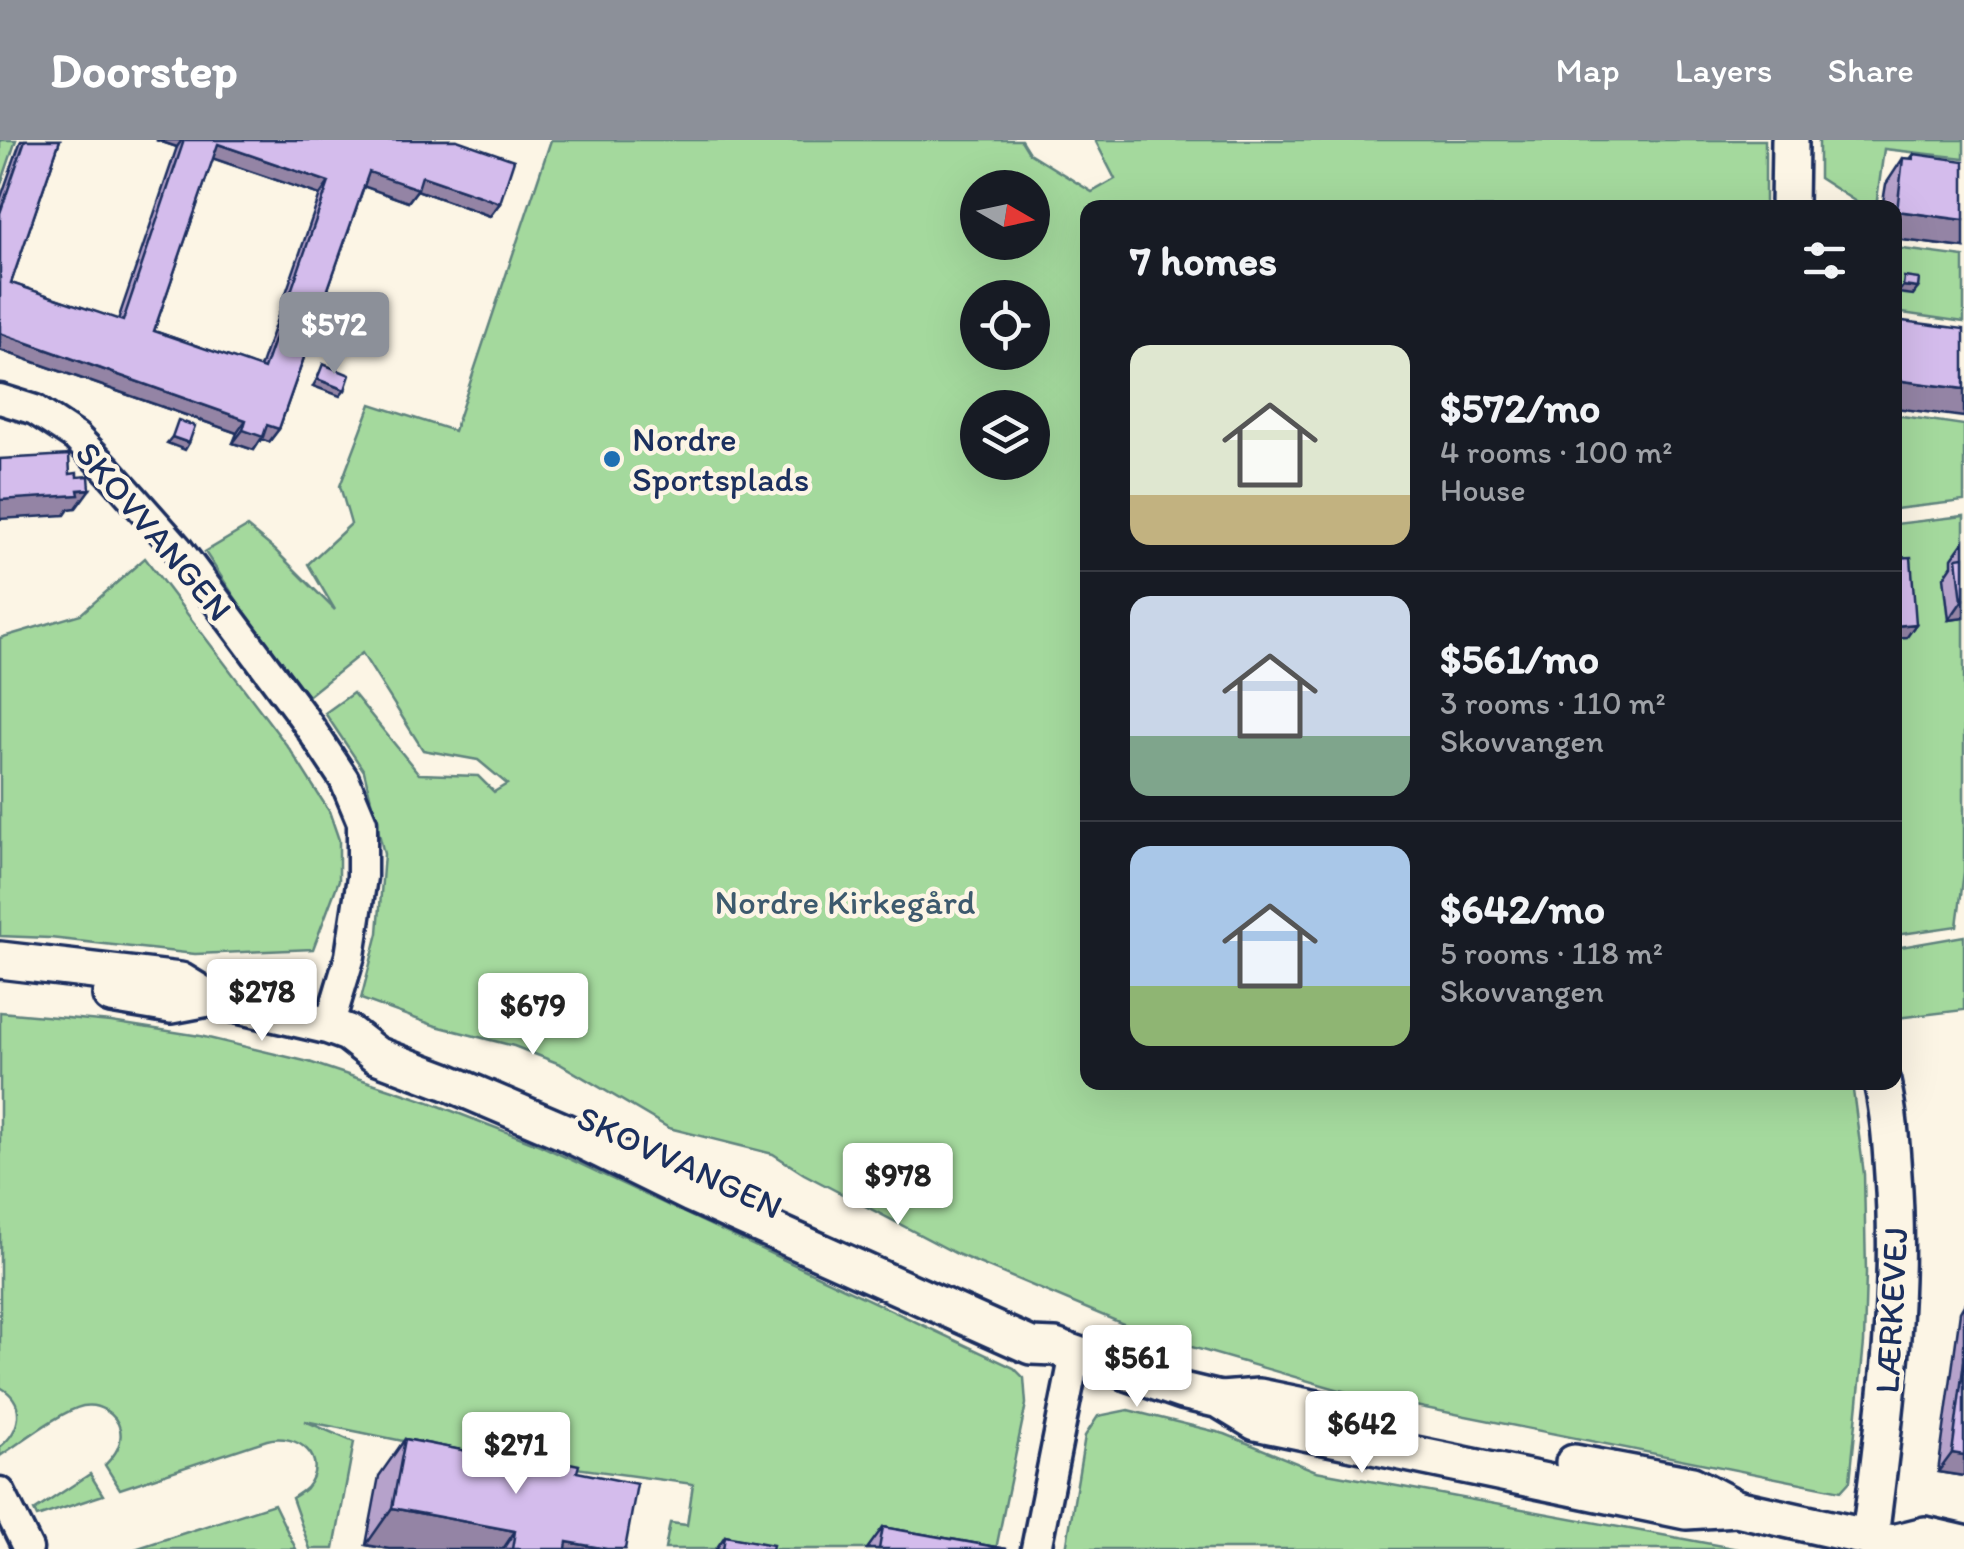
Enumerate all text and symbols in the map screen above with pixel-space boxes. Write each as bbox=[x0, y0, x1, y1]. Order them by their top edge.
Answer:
text: Doorstep bbox=[50, 41, 238, 99]
text: Map bbox=[1556, 49, 1620, 91]
text: Layers bbox=[1675, 49, 1772, 91]
text: Share bbox=[1827, 49, 1914, 91]
north arrow bbox=[960, 170, 1050, 260]
map controls bbox=[960, 170, 1050, 480]
icon: filters bbox=[1797, 233, 1852, 288]
text: 7 homes bbox=[1130, 235, 1277, 286]
button: locate bbox=[960, 280, 1050, 370]
pin: $572 bbox=[275, 292, 393, 377]
text: $572 bbox=[301, 305, 367, 343]
text: $572/mo bbox=[1440, 382, 1601, 433]
icon: home bbox=[1210, 385, 1330, 505]
button: layers bbox=[960, 390, 1050, 480]
place label: Nordre Sportsplads bbox=[632, 418, 809, 500]
street label: SKOVVANGEN bbox=[67, 433, 241, 629]
text: 4 rooms · 100 m² bbox=[1440, 433, 1672, 471]
marker: Nordre Sportsplads bbox=[601, 448, 623, 470]
text: House bbox=[1440, 471, 1526, 509]
text: $561/mo bbox=[1440, 633, 1599, 684]
icon: home bbox=[1210, 636, 1330, 756]
text: 3 rooms · 110 m² bbox=[1440, 684, 1666, 722]
text: Skovvangen bbox=[1440, 722, 1604, 760]
park label: Nordre Kirkegård bbox=[714, 881, 976, 923]
text: $642/mo bbox=[1440, 883, 1605, 934]
icon: home bbox=[1210, 886, 1330, 1006]
text: 5 rooms · 118 m² bbox=[1440, 934, 1663, 972]
pin: $278 bbox=[203, 959, 321, 1044]
text: $278 bbox=[229, 972, 295, 1010]
text: Skovvangen bbox=[1440, 972, 1604, 1010]
pin: $679 bbox=[474, 973, 592, 1058]
text: $679 bbox=[500, 986, 566, 1024]
street label: SKOVVANGEN bbox=[571, 1096, 789, 1228]
pin: $978 bbox=[839, 1143, 957, 1228]
text: $978 bbox=[865, 1156, 931, 1194]
street label: LÆRKEVEJ bbox=[1866, 1226, 1916, 1394]
pin: $561 bbox=[1078, 1325, 1196, 1410]
text: $561 bbox=[1105, 1338, 1169, 1376]
pin: $642 bbox=[1303, 1391, 1421, 1476]
text: $642 bbox=[1327, 1404, 1397, 1442]
pin: $271 bbox=[457, 1412, 575, 1497]
text: $271 bbox=[484, 1425, 548, 1463]

